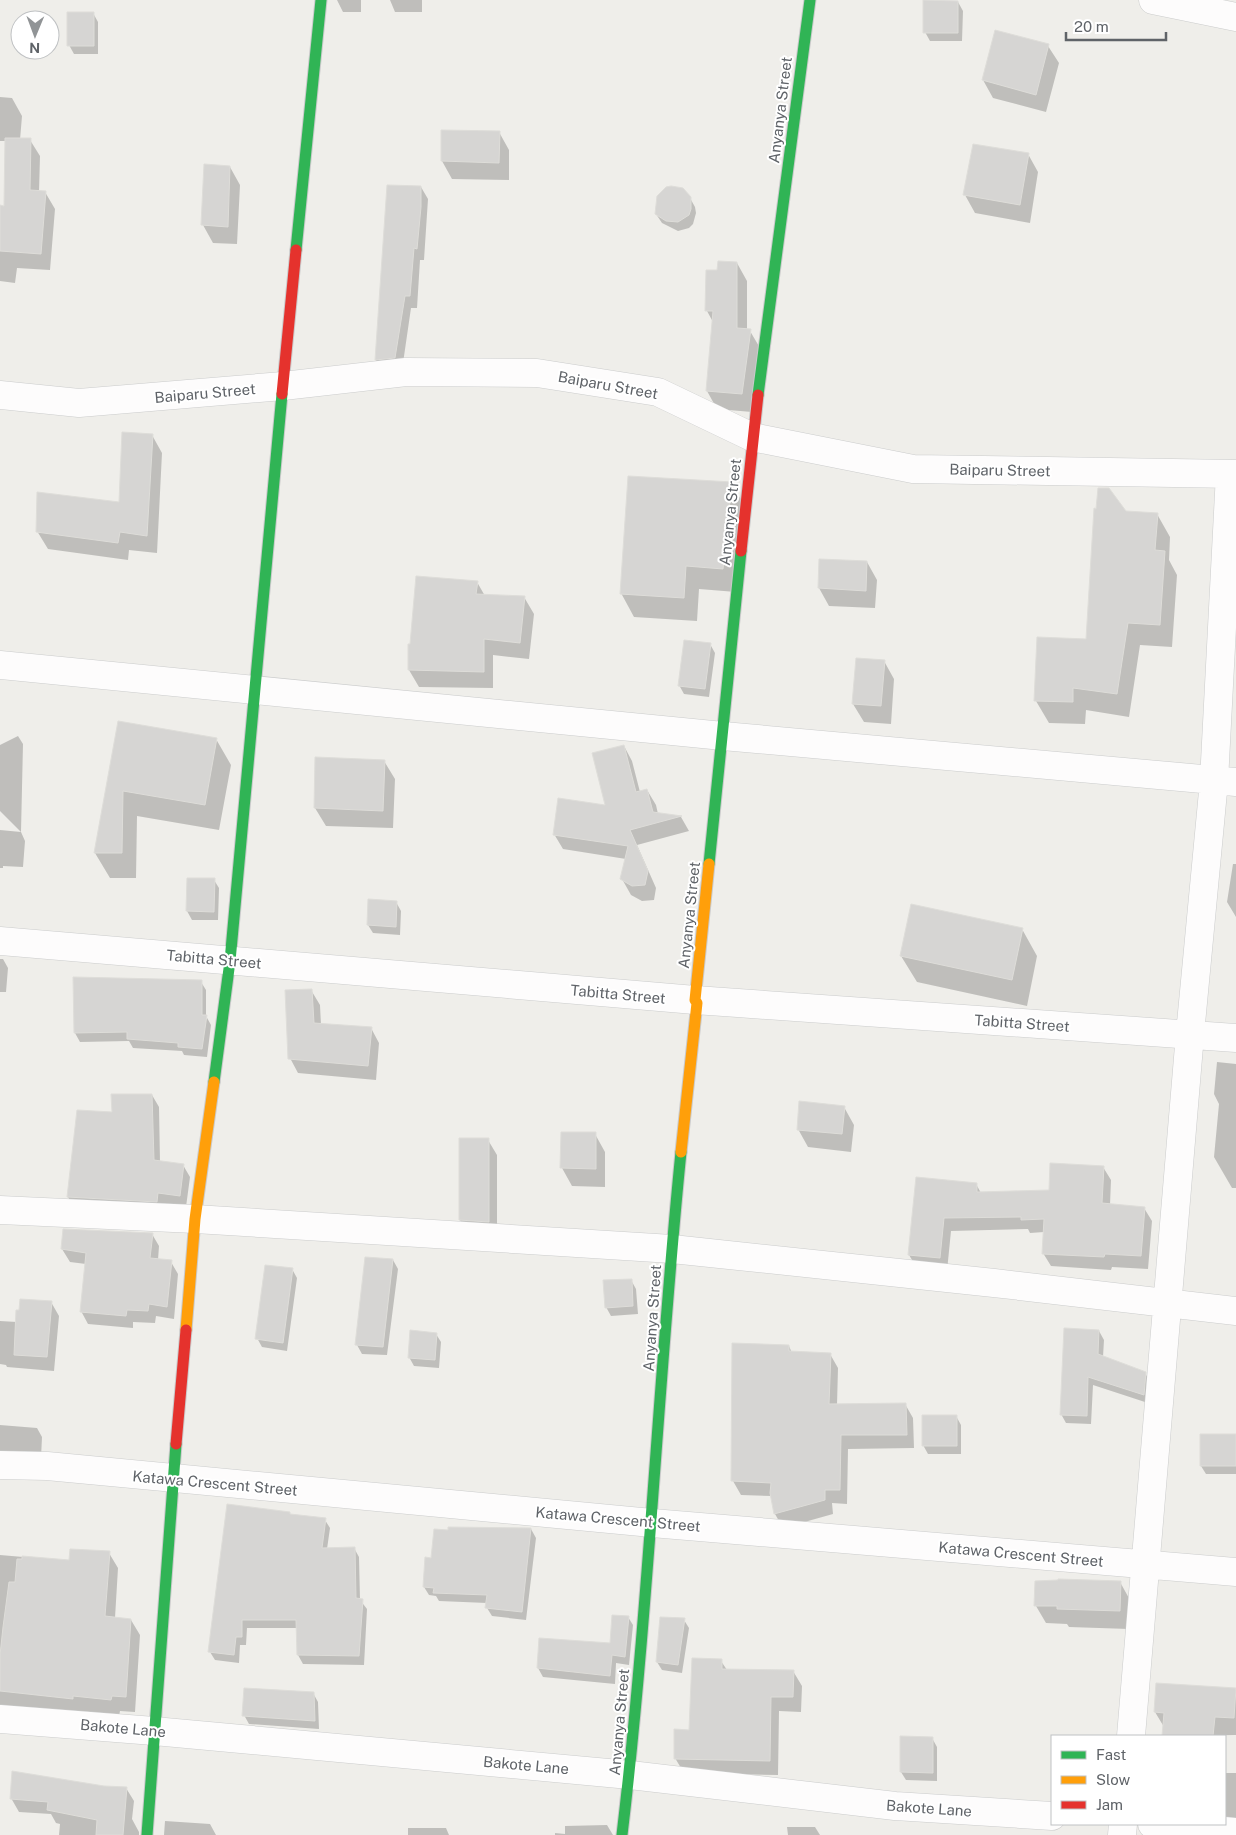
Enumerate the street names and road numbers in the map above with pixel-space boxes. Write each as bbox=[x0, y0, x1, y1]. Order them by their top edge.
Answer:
street label: Anyanya Street bbox=[765, 56, 795, 164]
street label: Baiparu Street bbox=[557, 368, 660, 402]
street label: Baiparu Street bbox=[154, 380, 256, 406]
street label: Anyanya Street bbox=[716, 458, 744, 566]
street label: Baiparu Street bbox=[949, 461, 1051, 479]
street label: Anyanya Street bbox=[675, 861, 703, 969]
street label: Tabitta Street bbox=[166, 946, 263, 972]
street label: Tabitta Street bbox=[570, 981, 667, 1007]
street label: Tabitta Street bbox=[974, 1011, 1070, 1035]
street label: Anyanya Street bbox=[640, 1264, 664, 1372]
street label: Katawa Crescent Street bbox=[132, 1467, 298, 1499]
street label: Katawa Crescent Street bbox=[535, 1503, 701, 1535]
street label: Katawa Crescent Street bbox=[938, 1538, 1104, 1570]
street label: Anyanya Street bbox=[606, 1668, 632, 1776]
street label: Bakote Lane bbox=[79, 1716, 167, 1740]
street label: Bakote Lane bbox=[482, 1753, 570, 1777]
street label: Bakote Lane bbox=[885, 1797, 973, 1819]

